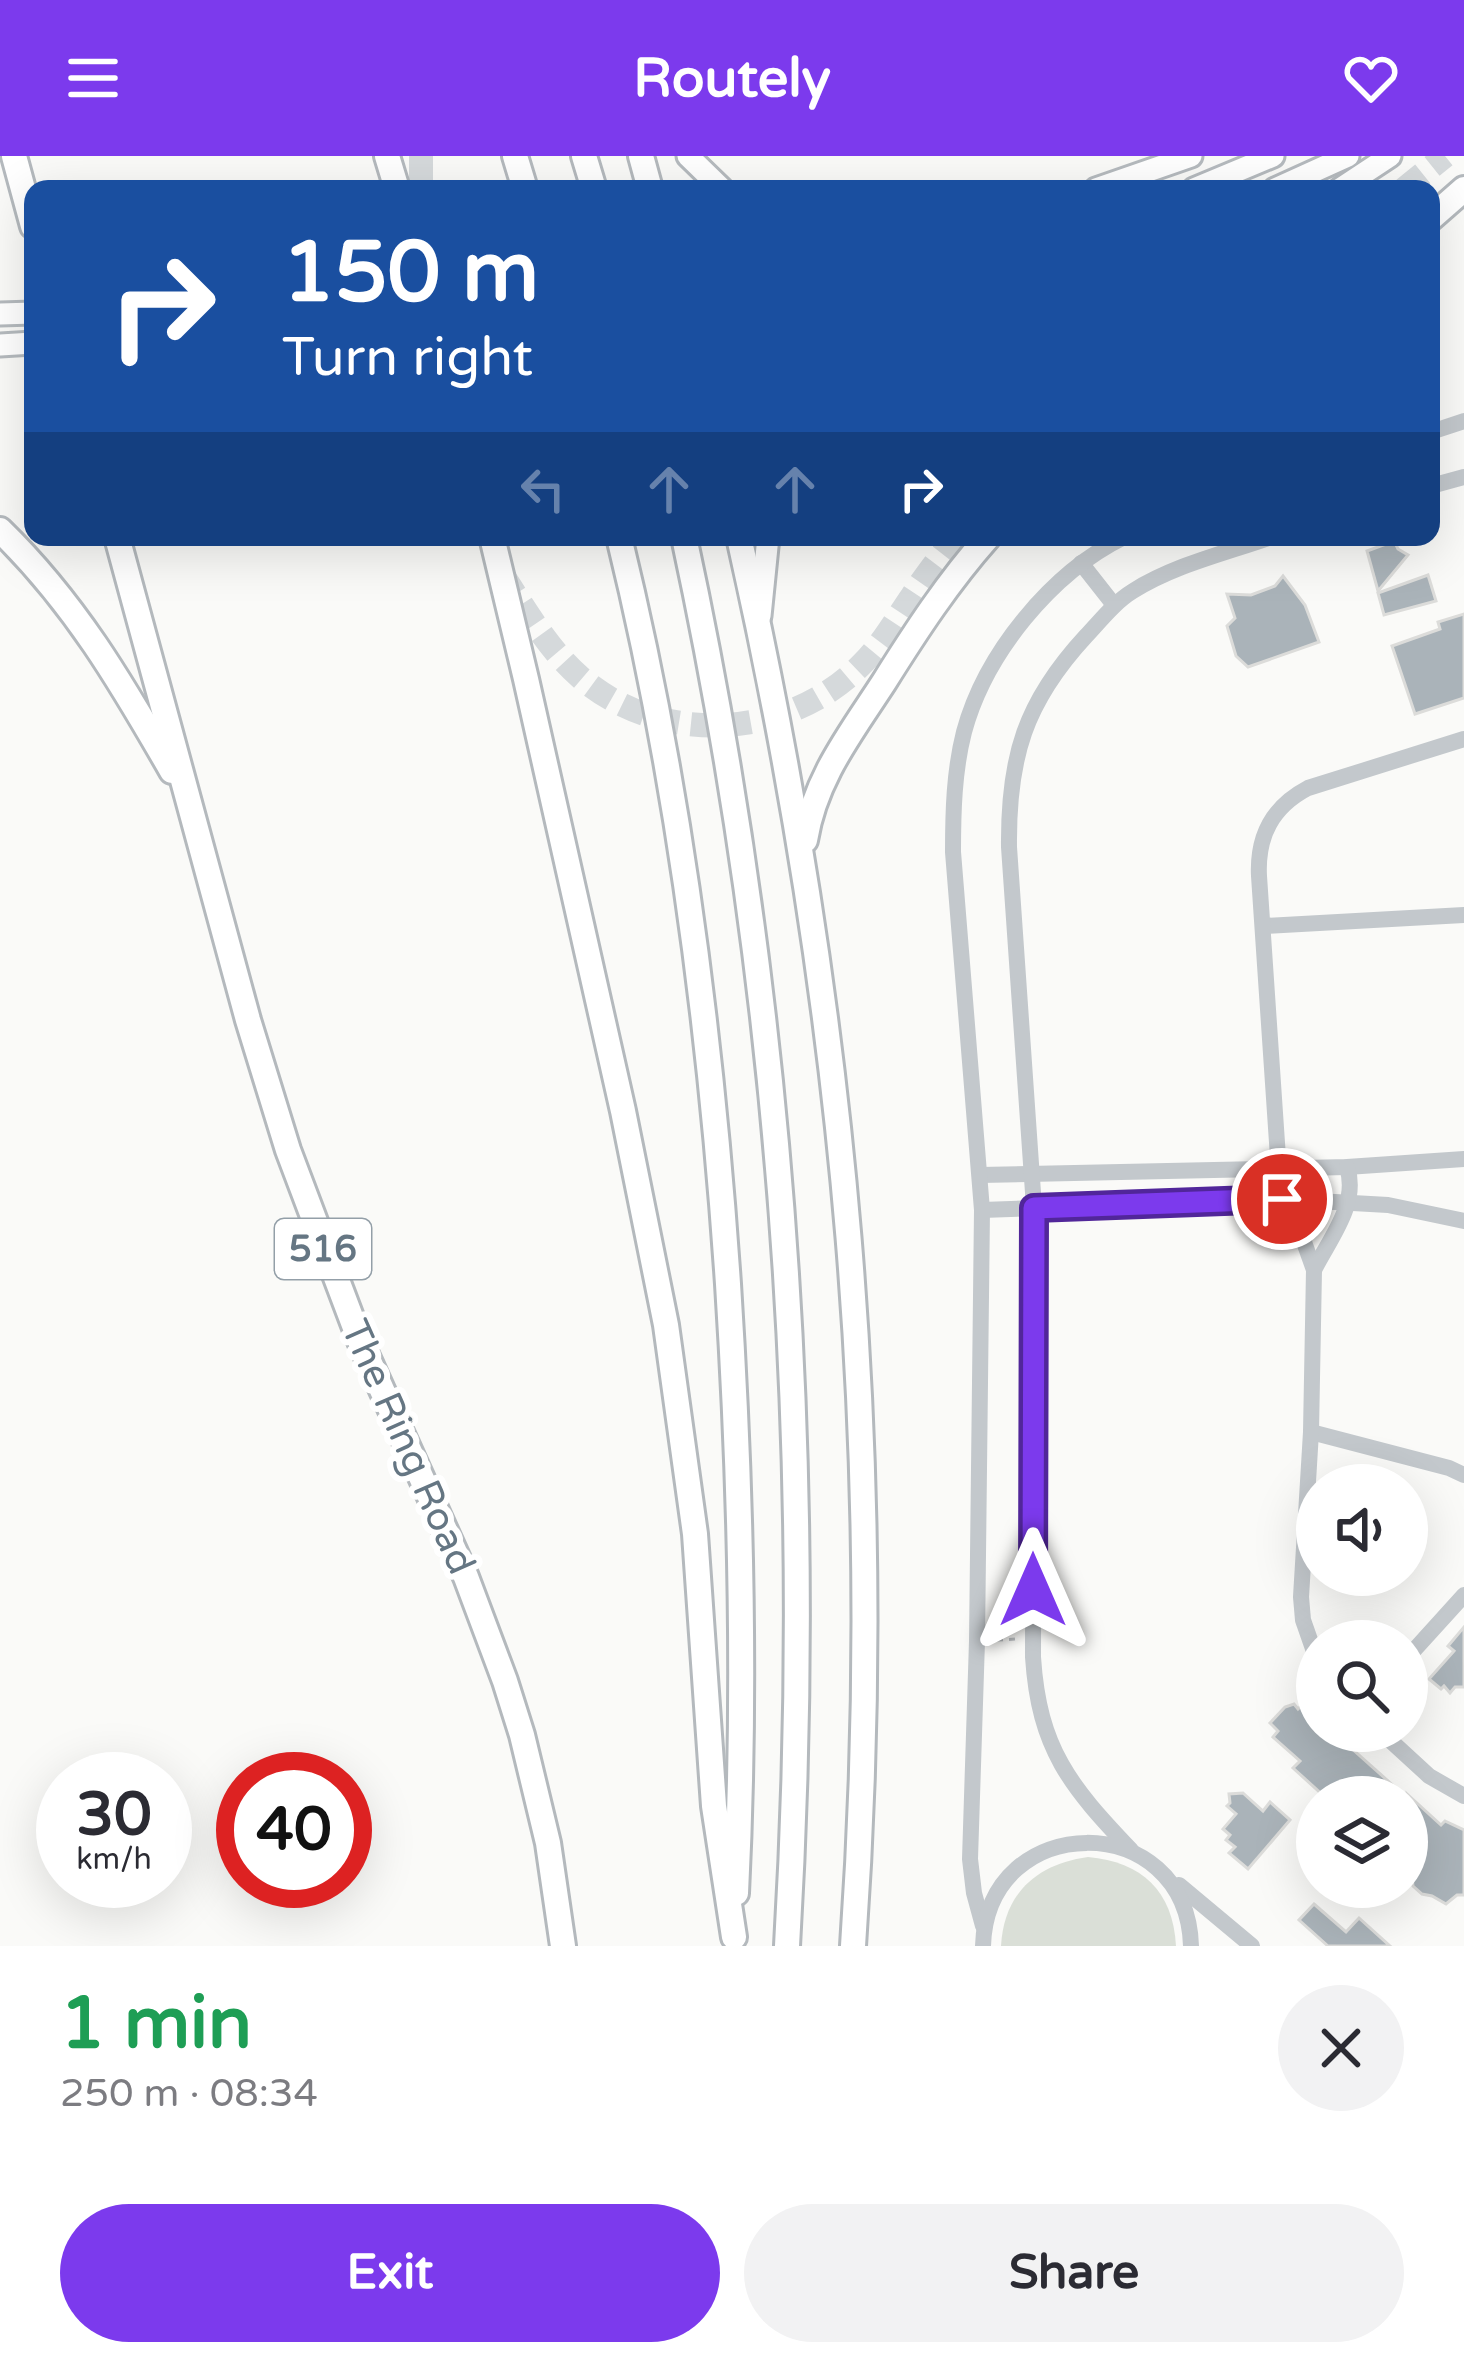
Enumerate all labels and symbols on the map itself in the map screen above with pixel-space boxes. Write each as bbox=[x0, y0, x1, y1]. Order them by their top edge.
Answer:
pin bbox=[1231, 1148, 1333, 1250]
road number: 516 bbox=[275, 1219, 371, 1279]
street label: The Ring Road bbox=[331, 1313, 485, 1581]
position arrow bbox=[970, 1527, 1096, 1653]
speed limit sign: 40 bbox=[216, 1752, 372, 1908]

